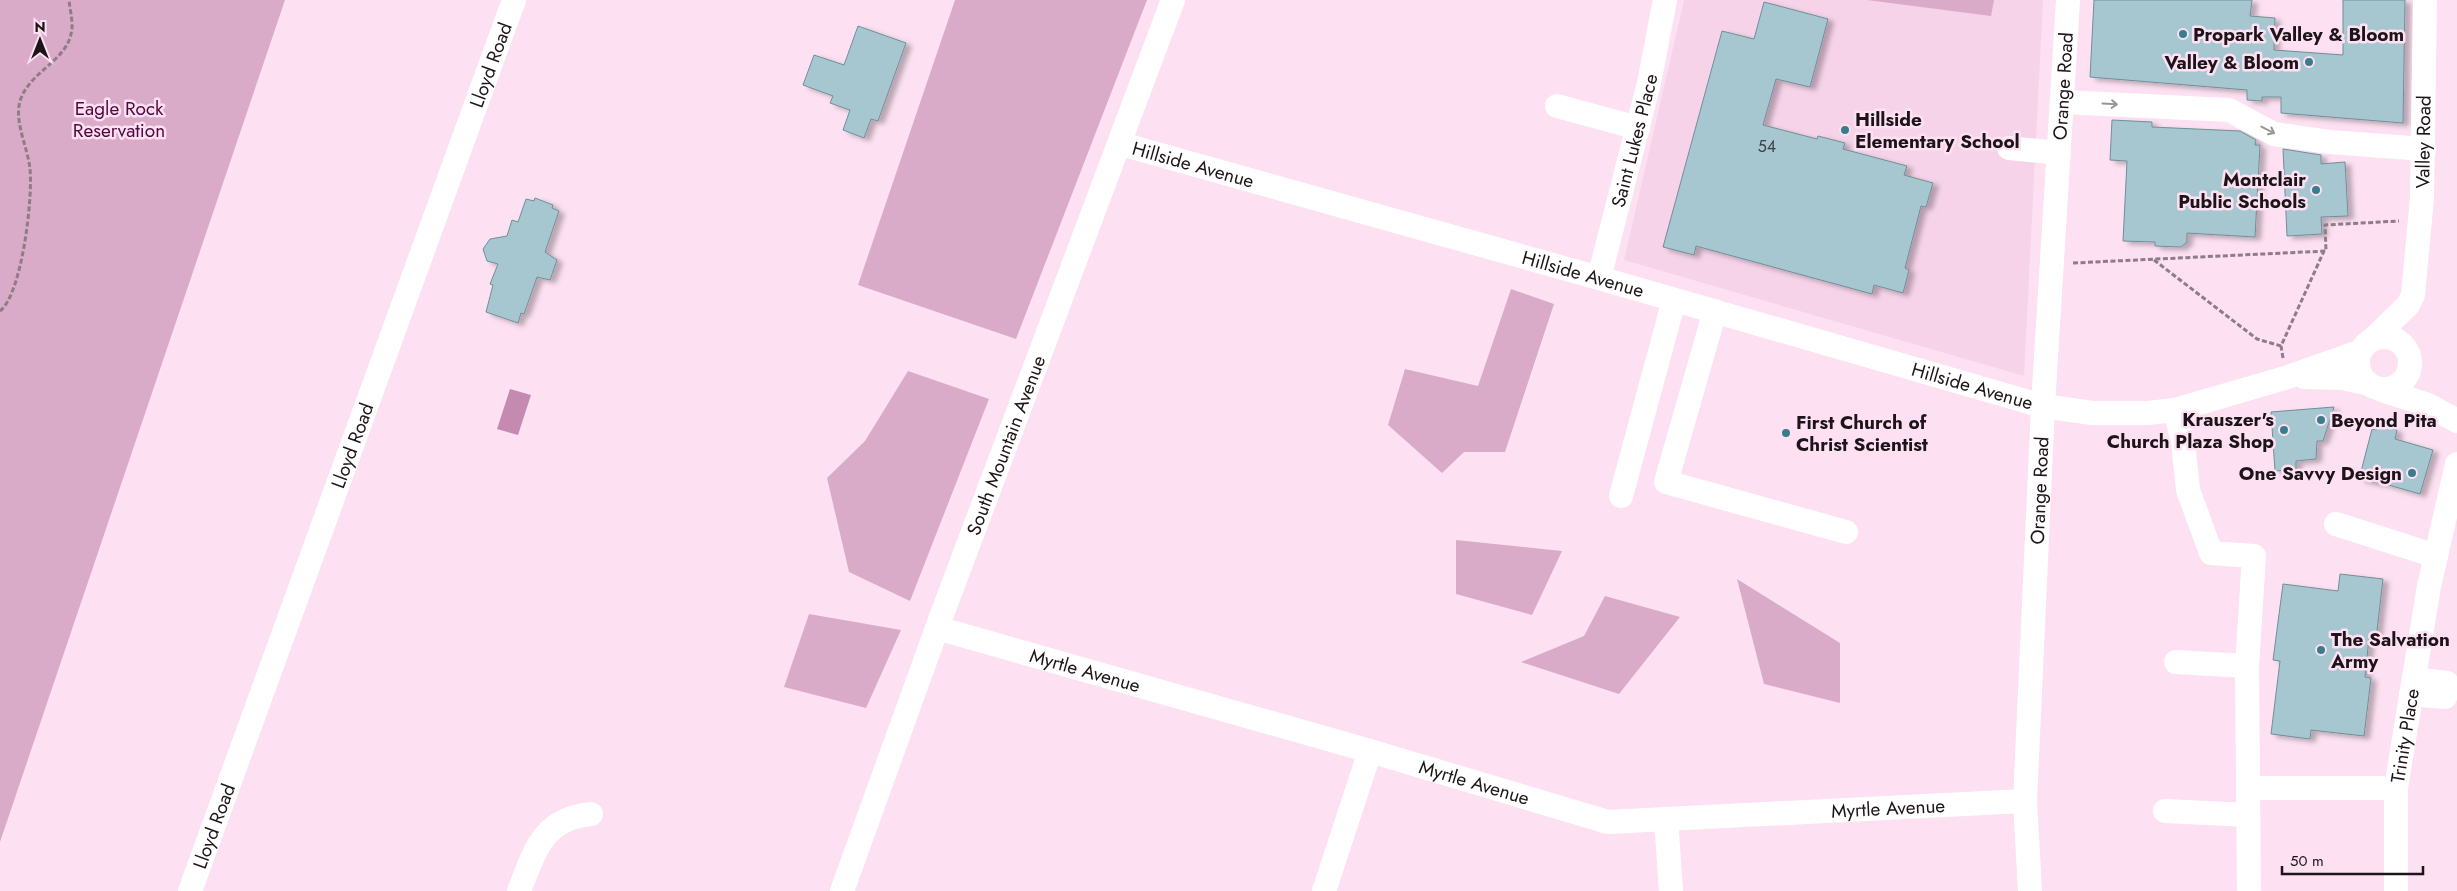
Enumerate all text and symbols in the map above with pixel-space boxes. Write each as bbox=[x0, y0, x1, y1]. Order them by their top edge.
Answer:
north arrow bbox=[15, 15, 65, 65]
text: N bbox=[34, 17, 46, 37]
street label: Lloyd Road bbox=[463, 19, 518, 111]
place label: Propark Valley & Bloom bbox=[2193, 21, 2404, 48]
marker: Propark Valley & Bloom bbox=[2177, 28, 2189, 40]
street label: Orange Road bbox=[2046, 31, 2079, 141]
place label: Valley & Bloom bbox=[2163, 49, 2299, 76]
marker: Valley & Bloom bbox=[2303, 56, 2315, 68]
street label: Saint Lukes Place bbox=[1604, 71, 1664, 210]
park label: Eagle Rock Reservation bbox=[73, 95, 165, 144]
street label: Valley Road bbox=[2409, 95, 2437, 189]
one-way arrow bbox=[2102, 100, 2118, 109]
place label: Hillside Elementary School bbox=[1855, 106, 2020, 155]
marker: Hillside Elementary School bbox=[1839, 124, 1851, 136]
one-way arrow bbox=[2260, 126, 2275, 135]
street label: Hillside Avenue bbox=[1129, 134, 1257, 194]
house number: 54 bbox=[1758, 135, 1776, 158]
place label: Montclair Public Schools bbox=[2178, 166, 2306, 215]
marker: Montclair Public Schools bbox=[2310, 184, 2322, 196]
street label: Hillside Avenue bbox=[1519, 244, 1647, 304]
street label: South Mountain Avenue bbox=[960, 351, 1052, 539]
street label: Hillside Avenue bbox=[1908, 355, 2037, 416]
street label: Lloyd Road bbox=[324, 399, 380, 492]
place label: Krauszer's Church Plaza Shop bbox=[2107, 406, 2274, 455]
place label: Beyond Pita bbox=[2331, 407, 2437, 434]
place label: First Church of Christ Scientist bbox=[1796, 409, 1928, 458]
marker: Beyond Pita bbox=[2315, 414, 2327, 426]
marker: Krauszer's Church Plaza Shop bbox=[2278, 424, 2290, 436]
marker: First Church of Christ Scientist bbox=[1780, 427, 1792, 439]
street label: Orange Road bbox=[2023, 436, 2055, 545]
place label: One Savvy Design bbox=[2239, 460, 2402, 487]
marker: One Savvy Design bbox=[2406, 467, 2418, 479]
place label: The Salvation Army bbox=[2330, 626, 2450, 675]
street label: Myrtle Avenue bbox=[1027, 642, 1144, 699]
marker: The Salvation Army bbox=[2315, 644, 2327, 656]
street label: Trinity Place bbox=[2384, 686, 2426, 785]
street label: Myrtle Avenue bbox=[1416, 753, 1533, 811]
street label: Lloyd Road bbox=[186, 780, 241, 873]
street label: Myrtle Avenue bbox=[1831, 792, 1946, 824]
scale bar bbox=[2282, 844, 2423, 876]
text: 50 m bbox=[2290, 850, 2324, 872]

